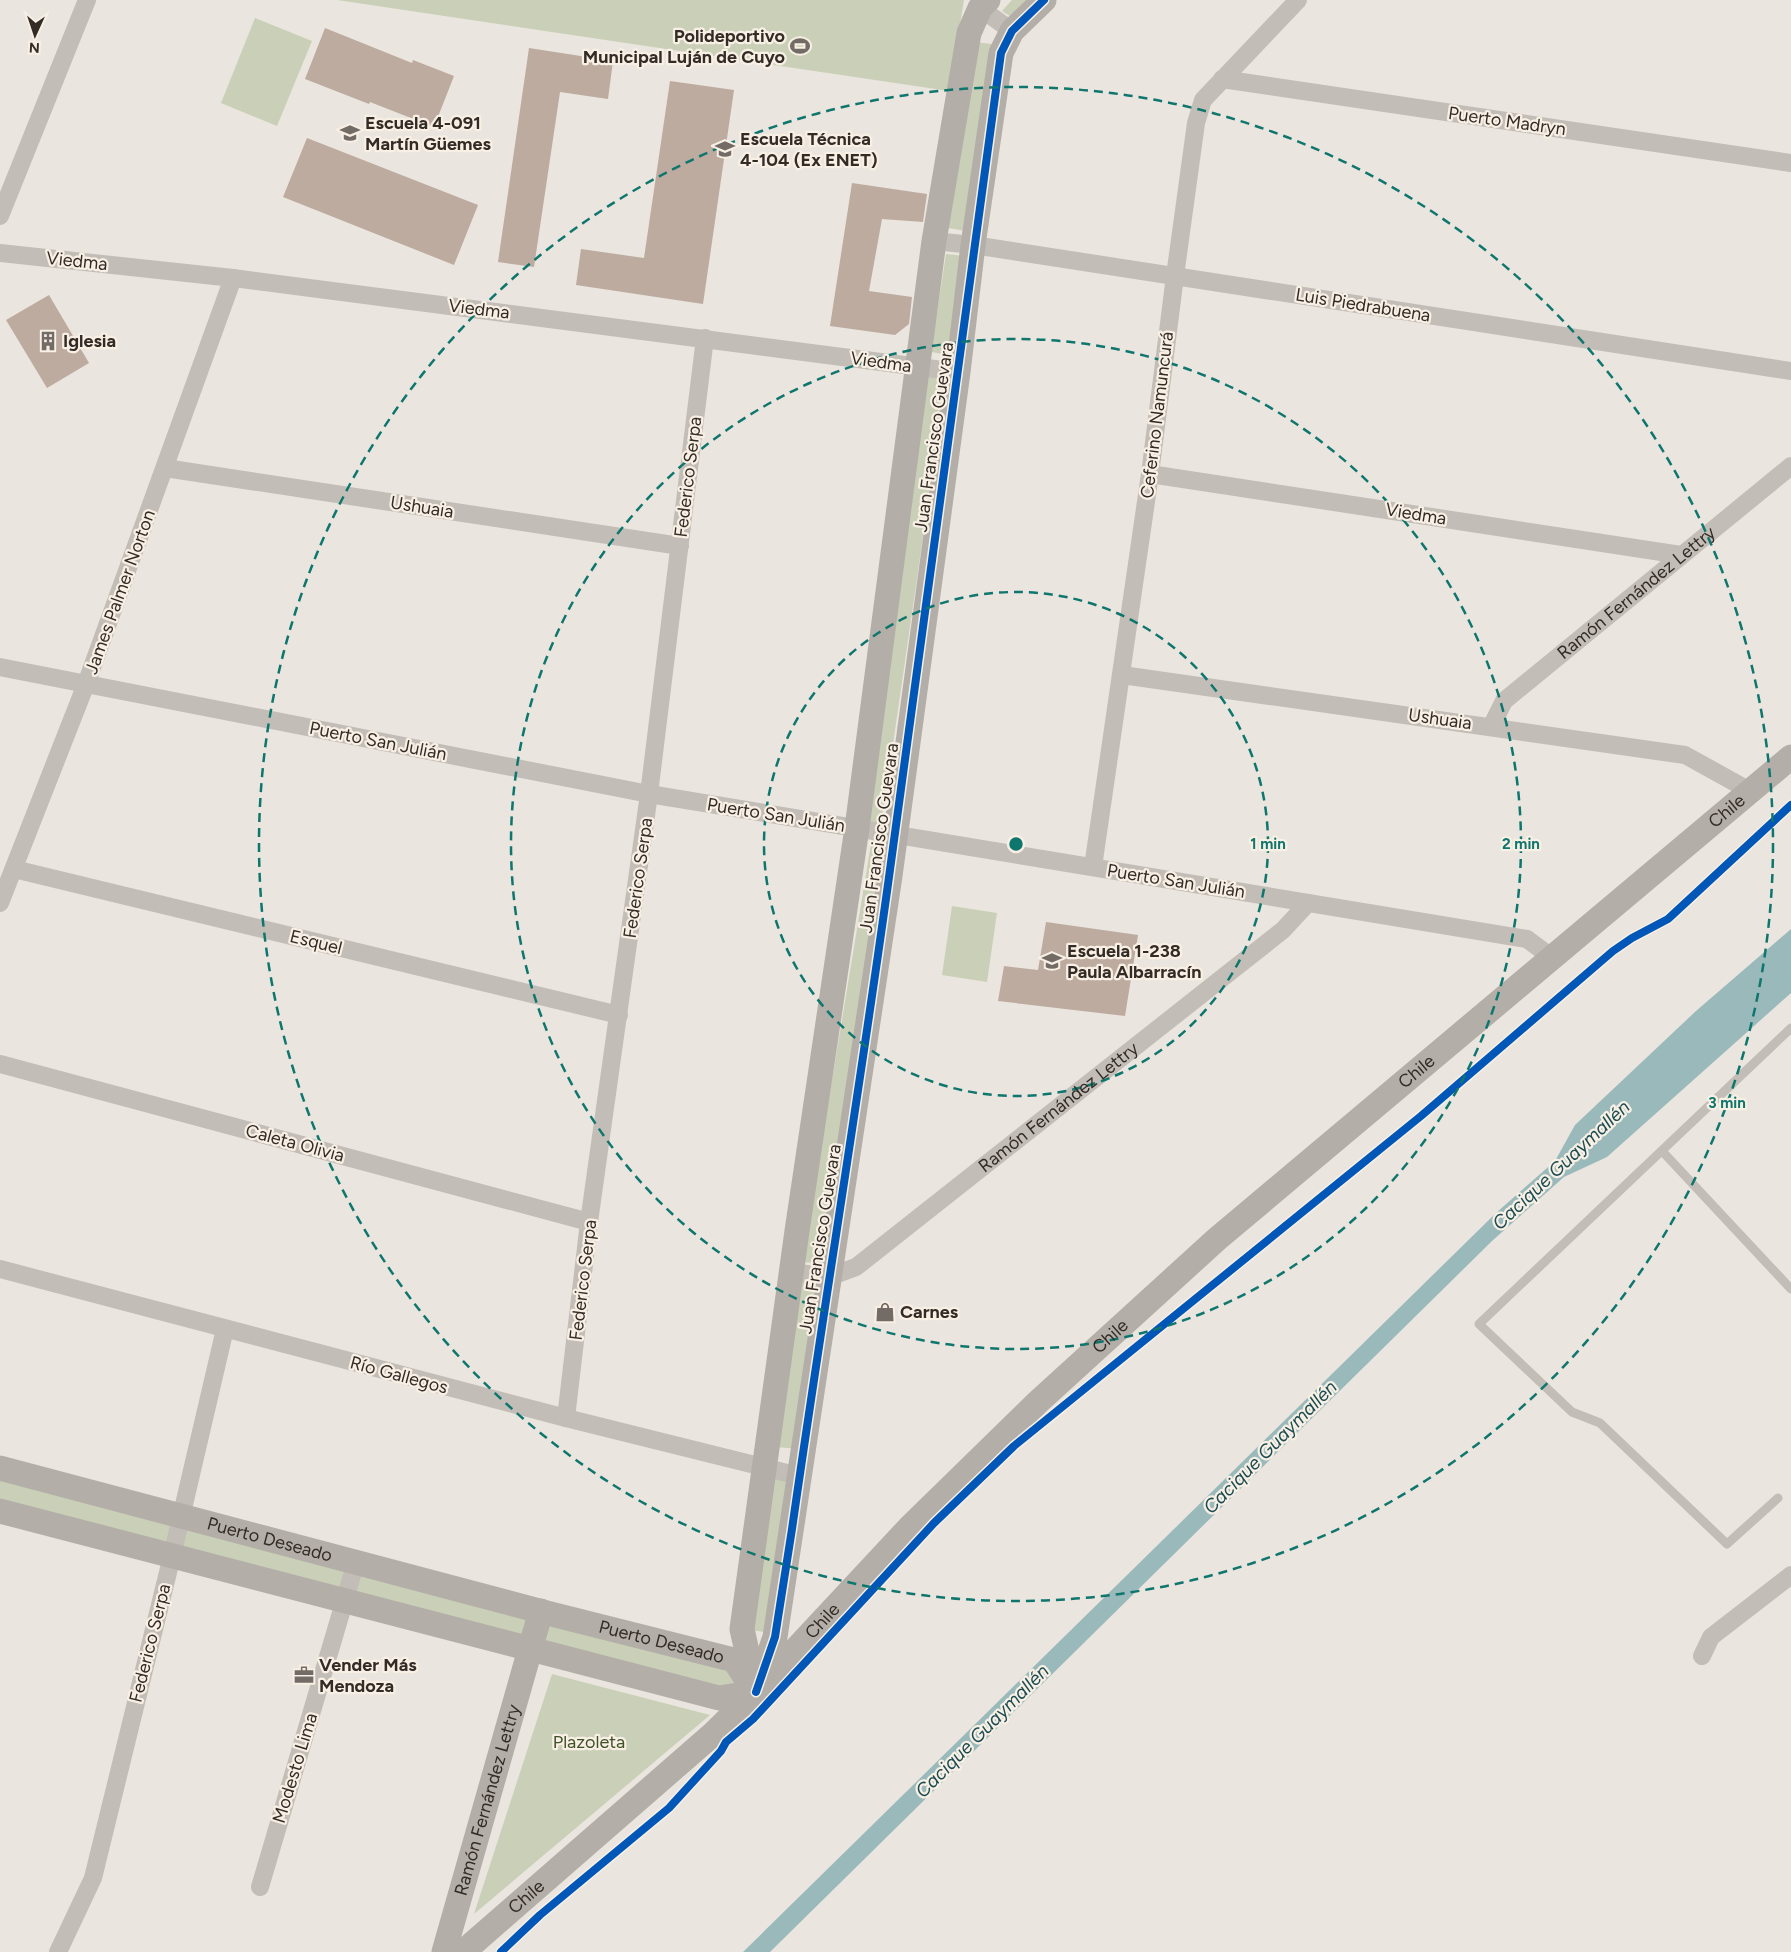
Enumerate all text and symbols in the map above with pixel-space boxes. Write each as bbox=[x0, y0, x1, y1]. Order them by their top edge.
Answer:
north arrow bbox=[10, 10, 60, 60]
place label: Polideportivo Municipal Luján de Cuyo bbox=[583, 25, 785, 68]
sports icon: Polideportivo Municipal Luján de Cuyo bbox=[789, 35, 811, 57]
text: N bbox=[28, 39, 40, 56]
street label: Puerto Madryn bbox=[1447, 102, 1567, 140]
place label: Escuela 4-091 Martín Güemes bbox=[365, 112, 492, 155]
school or university icon: Escuela 4-091 Martín Güemes bbox=[339, 122, 361, 144]
place label: Escuela Técnica 4-104 (Ex ENET) bbox=[740, 128, 878, 171]
school or university icon: Escuela Técnica 4-104 (Ex ENET) bbox=[714, 138, 736, 160]
street label: Viedma bbox=[45, 247, 109, 275]
street label: Luis Piedrabuena bbox=[1294, 283, 1432, 327]
street label: Viedma bbox=[447, 294, 511, 324]
building icon: Iglesia bbox=[37, 330, 59, 352]
place label: Iglesia bbox=[63, 330, 116, 352]
street label: Ceferino Namuncurá bbox=[1136, 330, 1178, 500]
street label: Juan Francisco Guevara bbox=[910, 341, 958, 533]
street label: Viedma bbox=[849, 347, 913, 377]
street label: Federico Serpa bbox=[670, 415, 706, 539]
street label: Ushuaia bbox=[389, 491, 455, 523]
street label: Viedma bbox=[1384, 498, 1448, 530]
street label: James Palmer Norton bbox=[80, 507, 160, 677]
street label: Ramón Fernández Lettry bbox=[1553, 521, 1720, 664]
street label: Ushuaia bbox=[1407, 704, 1473, 734]
street label: Puerto San Julián bbox=[308, 717, 448, 765]
street label: Juan Francisco Guevara bbox=[855, 742, 903, 934]
street label: Chile bbox=[1704, 789, 1750, 833]
street label: Puerto San Julián bbox=[705, 793, 847, 837]
street label: Federico Serpa bbox=[619, 816, 657, 940]
centre of rings bbox=[1007, 835, 1025, 853]
text: 1 min bbox=[1250, 835, 1286, 853]
text: 2 min bbox=[1502, 835, 1540, 853]
street label: Puerto San Julián bbox=[1105, 859, 1247, 903]
street label: Esquel bbox=[287, 925, 345, 959]
place label: Escuela 1-238 Paula Albarracín bbox=[1067, 940, 1201, 983]
school or university icon: Escuela 1-238 Paula Albarracín bbox=[1041, 950, 1063, 972]
street label: Ramón Fernández Lettry bbox=[974, 1037, 1143, 1177]
street label: Chile bbox=[1394, 1050, 1439, 1093]
text: 3 min bbox=[1708, 1094, 1746, 1112]
water label: Cacique Guaymallén bbox=[1488, 1095, 1635, 1235]
street label: Caleta Olivia bbox=[243, 1119, 347, 1167]
street label: Juan Francisco Guevara bbox=[794, 1143, 846, 1335]
street label: Federico Serpa bbox=[565, 1218, 601, 1342]
shop icon: Carnes bbox=[874, 1301, 896, 1323]
place label: Carnes bbox=[900, 1301, 959, 1323]
street label: Chile bbox=[1088, 1314, 1133, 1358]
street label: Río Gallegos bbox=[348, 1351, 450, 1399]
water label: Cacique Guaymallén bbox=[1198, 1375, 1342, 1519]
street label: Puerto Deseado bbox=[205, 1512, 335, 1567]
street label: Federico Serpa bbox=[125, 1581, 175, 1705]
street label: Chile bbox=[800, 1598, 844, 1643]
street label: Puerto Deseado bbox=[596, 1615, 727, 1668]
place label: Vender Más Mendoza bbox=[319, 1654, 417, 1697]
water label: Cacique Guaymallén bbox=[910, 1659, 1054, 1803]
office icon: Vender Más Mendoza bbox=[293, 1664, 315, 1686]
street label: Ramón Fernández Lettry bbox=[450, 1701, 525, 1898]
street label: Modesto Lima bbox=[268, 1710, 322, 1826]
park label: Plazoleta bbox=[553, 1731, 625, 1753]
street label: Chile bbox=[504, 1875, 549, 1919]

